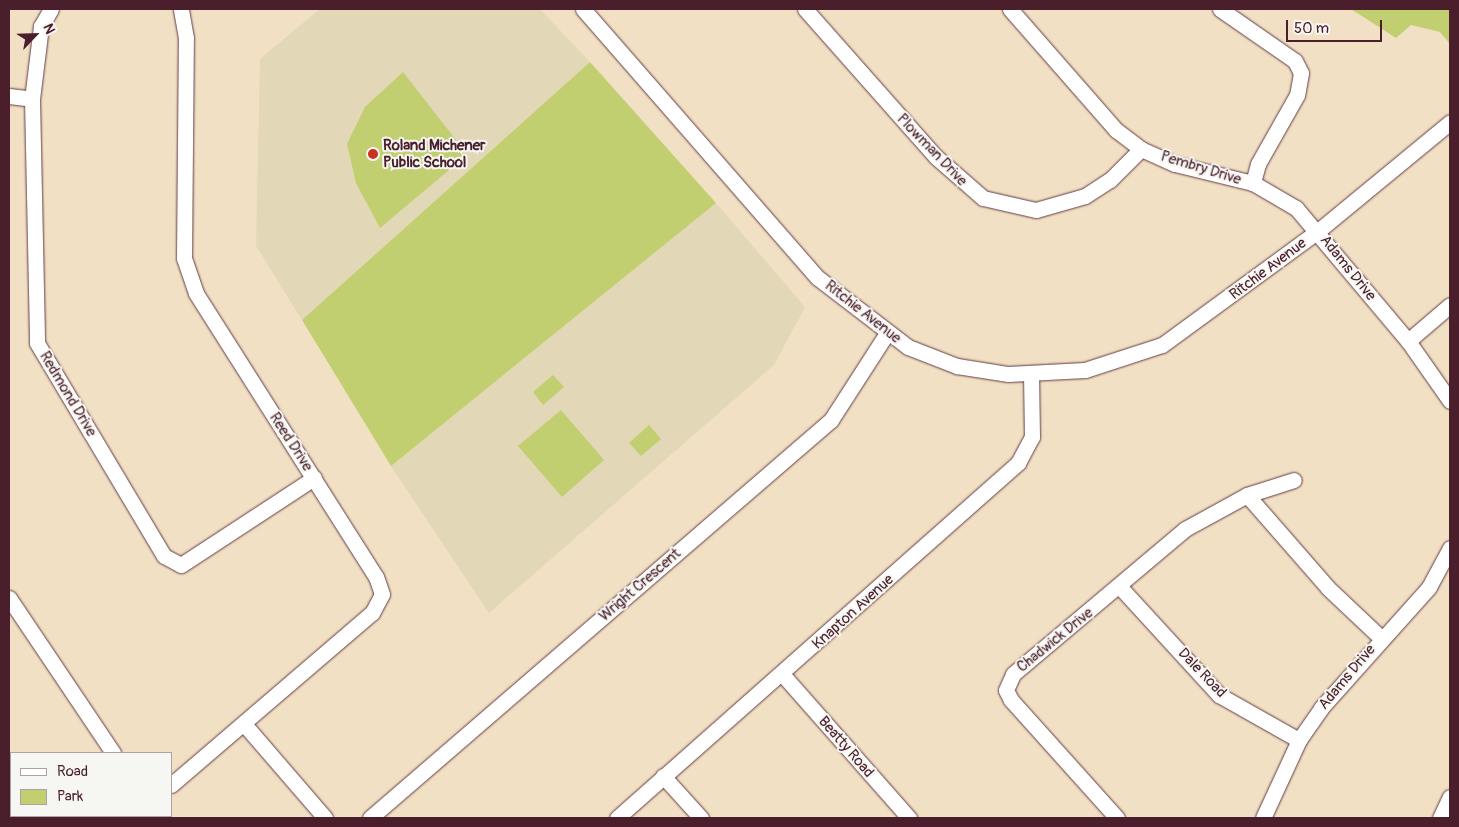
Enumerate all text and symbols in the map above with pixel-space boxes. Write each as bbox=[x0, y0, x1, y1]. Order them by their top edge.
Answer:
north arrow bbox=[10, 10, 60, 60]
scale bar bbox=[1289, 10, 1385, 42]
text: 50 m bbox=[1294, 19, 1329, 38]
text: N bbox=[39, 21, 59, 36]
street label: Plowman Drive bbox=[893, 110, 971, 190]
place label: Roland Michener Public School bbox=[383, 136, 485, 171]
street label: Pembry Drive bbox=[1159, 147, 1243, 189]
marker: Roland Michener Public School bbox=[367, 148, 379, 160]
street label: Adams Drive bbox=[1316, 232, 1380, 304]
street label: Ritchie Avenue bbox=[1226, 234, 1310, 304]
street label: Ritchie Avenue bbox=[821, 277, 905, 347]
street label: Redmond Drive bbox=[36, 348, 100, 440]
street label: Reed Drive bbox=[265, 409, 317, 475]
street label: Wright Crescent bbox=[595, 545, 685, 625]
street label: Knapton Avenue bbox=[809, 571, 897, 653]
street label: Chadwick Drive bbox=[1013, 604, 1097, 676]
street label: Adams Drive bbox=[1315, 641, 1379, 713]
street label: Dale Road bbox=[1174, 645, 1230, 701]
street label: Beatty Road bbox=[815, 713, 877, 781]
legend bbox=[10, 752, 172, 817]
text: Road bbox=[57, 762, 88, 781]
text: Park bbox=[57, 787, 83, 806]

